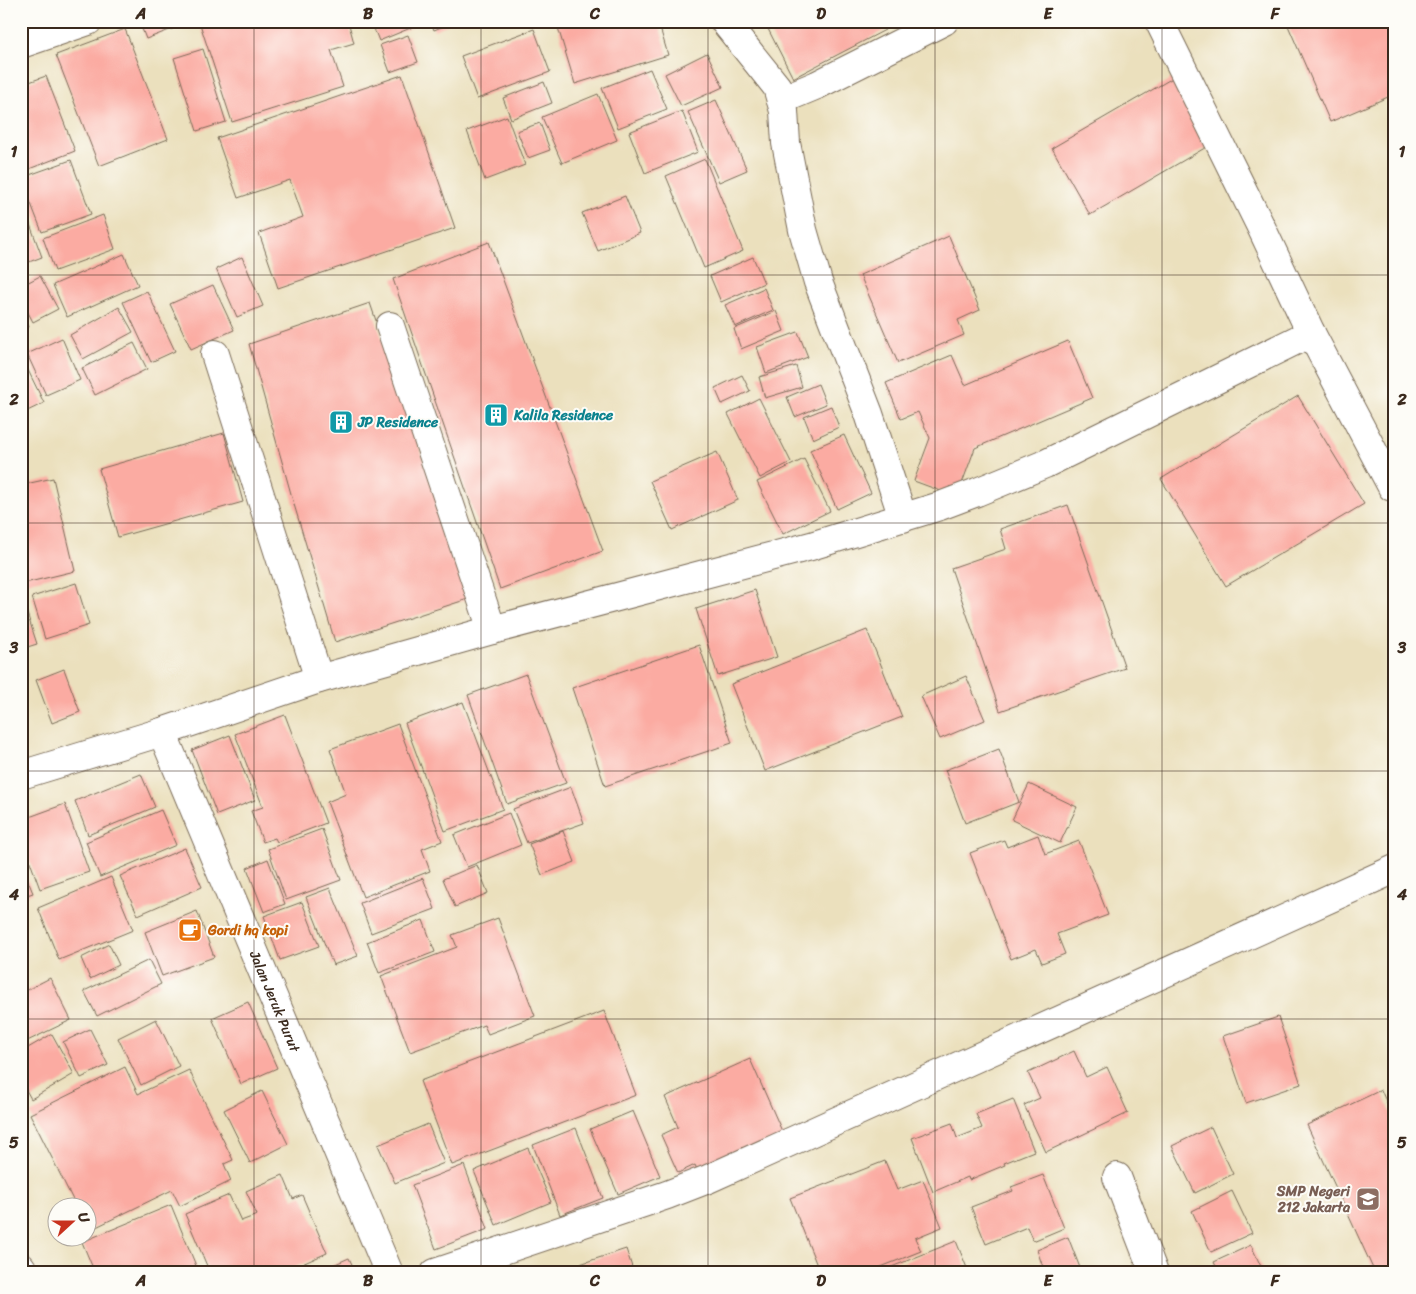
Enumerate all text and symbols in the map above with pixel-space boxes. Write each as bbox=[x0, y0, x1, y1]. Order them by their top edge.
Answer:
text: A bbox=[135, 0, 146, 28]
text: B bbox=[363, 0, 374, 28]
text: C bbox=[589, 0, 601, 28]
text: D bbox=[816, 0, 826, 28]
text: E bbox=[1044, 0, 1054, 28]
text: F bbox=[1270, 0, 1281, 28]
text: 1 bbox=[11, 137, 18, 166]
text: 1 bbox=[1399, 137, 1406, 166]
text: 2 bbox=[8, 385, 19, 414]
text: 2 bbox=[1396, 385, 1407, 414]
building icon: Kalila Residence bbox=[483, 402, 509, 428]
place label: Kalila Residence bbox=[513, 403, 614, 428]
building icon: JP Residence bbox=[328, 409, 354, 435]
place label: JP Residence bbox=[357, 410, 439, 435]
text: 3 bbox=[9, 633, 19, 662]
text: 3 bbox=[1397, 633, 1407, 662]
text: 4 bbox=[8, 880, 19, 909]
text: 4 bbox=[1396, 880, 1407, 909]
cafe icon: Gordi hq kopi bbox=[177, 917, 203, 943]
place label: Gordi hq kopi bbox=[207, 918, 289, 943]
street label: Jalan Jeruk Purut bbox=[242, 946, 307, 1057]
text: 5 bbox=[9, 1128, 19, 1157]
text: 5 bbox=[1397, 1128, 1407, 1157]
place label: SMP Negeri 212 Jakarta bbox=[1276, 1179, 1351, 1220]
school or university icon: SMP Negeri 212 Jakarta bbox=[1355, 1186, 1381, 1212]
north arrow bbox=[48, 1196, 98, 1246]
text: U bbox=[70, 1209, 97, 1227]
text: A bbox=[135, 1266, 146, 1294]
text: B bbox=[363, 1266, 374, 1294]
text: C bbox=[589, 1266, 601, 1294]
text: D bbox=[816, 1266, 826, 1294]
text: E bbox=[1044, 1266, 1054, 1294]
text: F bbox=[1270, 1266, 1281, 1294]

